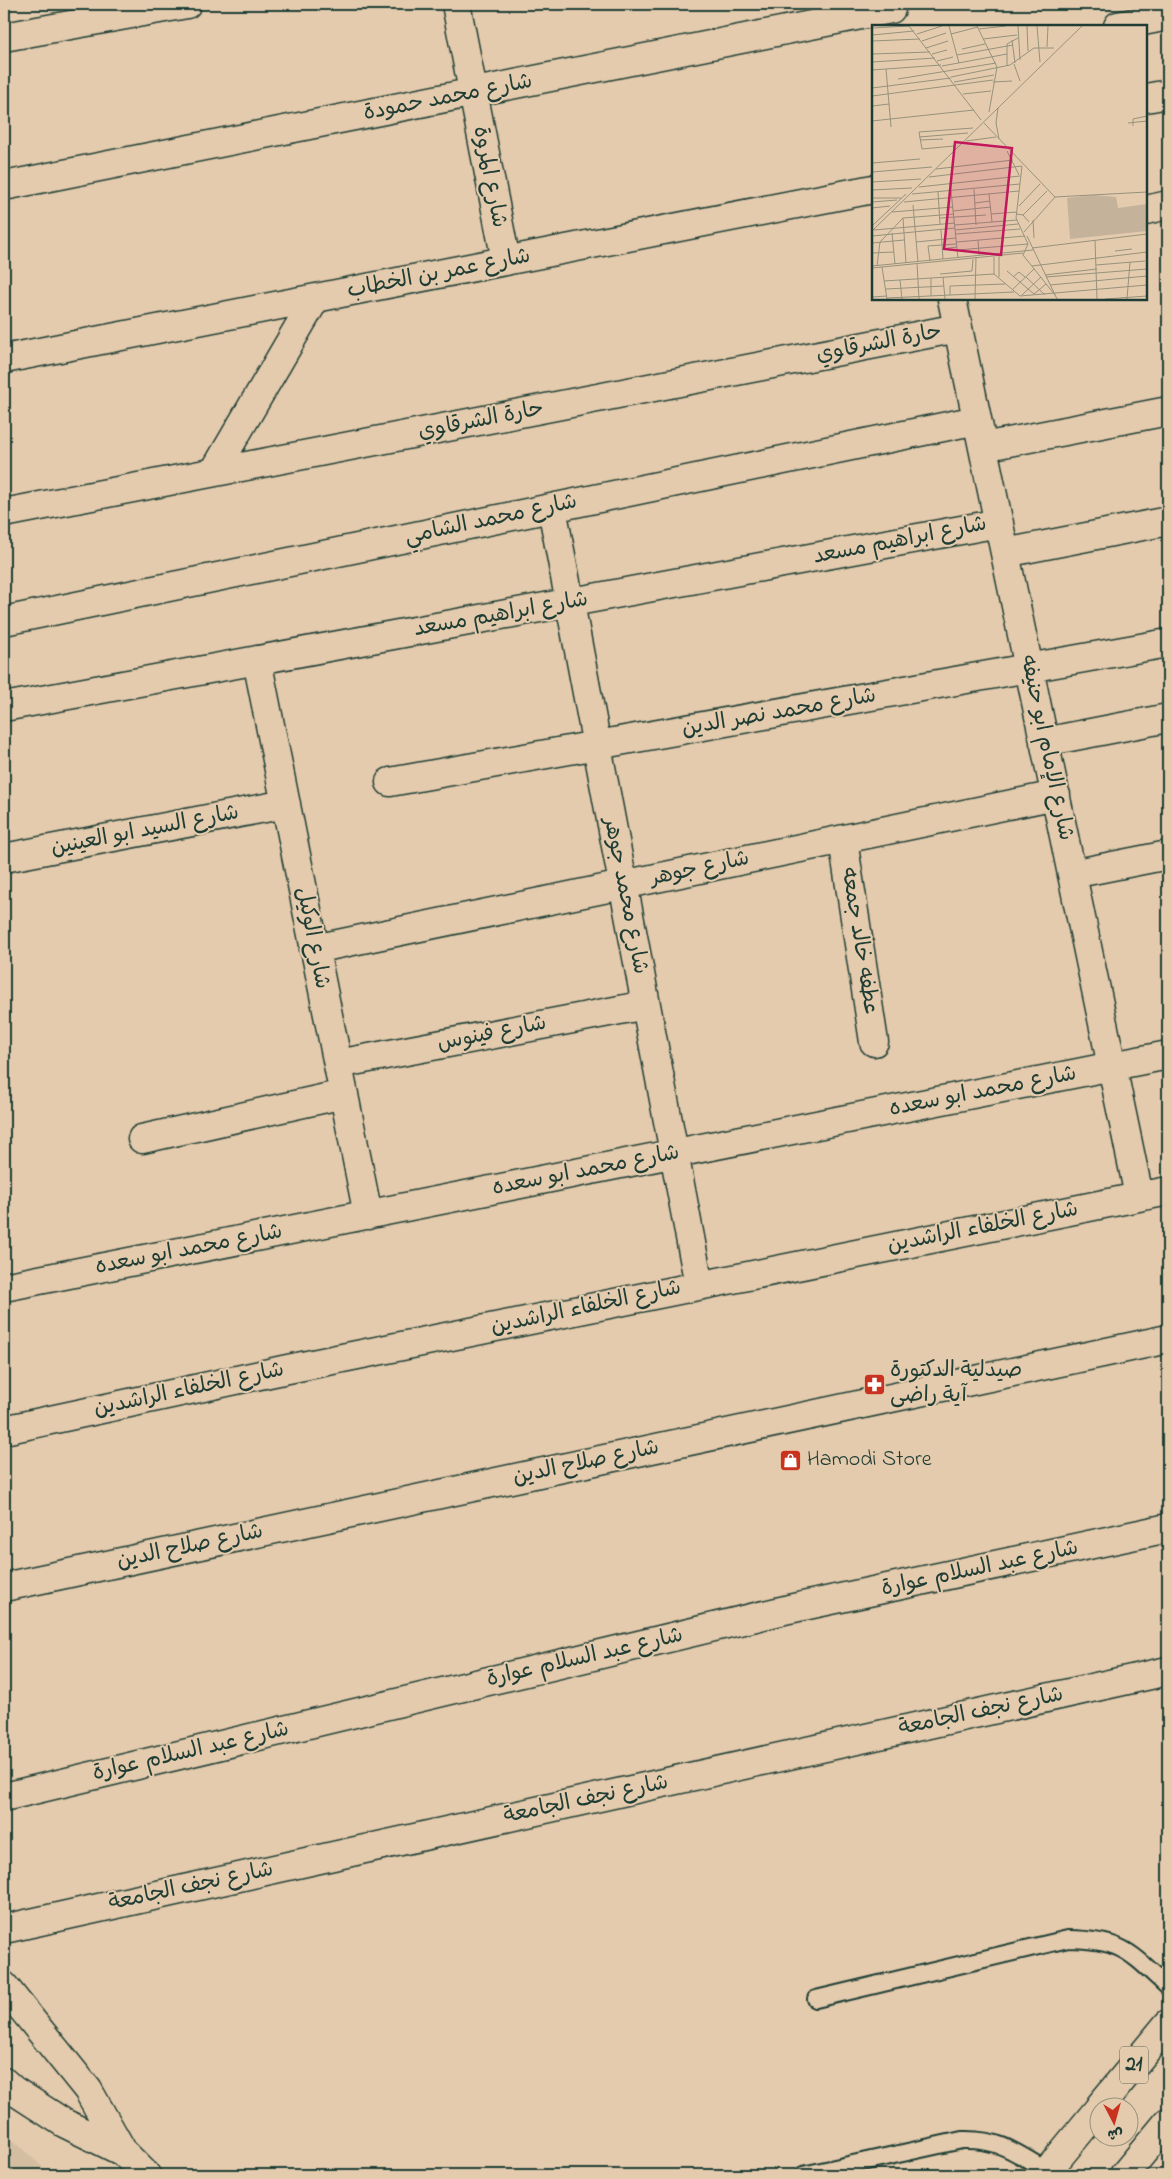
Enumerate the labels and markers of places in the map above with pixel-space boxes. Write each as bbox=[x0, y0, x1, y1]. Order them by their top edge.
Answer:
place label: صيدلية الدكتورة آية راضى bbox=[890, 1355, 1022, 1412]
pharmacy icon: صيدلية الدكتورة آية راضى bbox=[862, 1372, 886, 1396]
place label: Hamodi Store bbox=[807, 1444, 932, 1476]
shop icon: Hamodi Store bbox=[779, 1448, 803, 1472]

